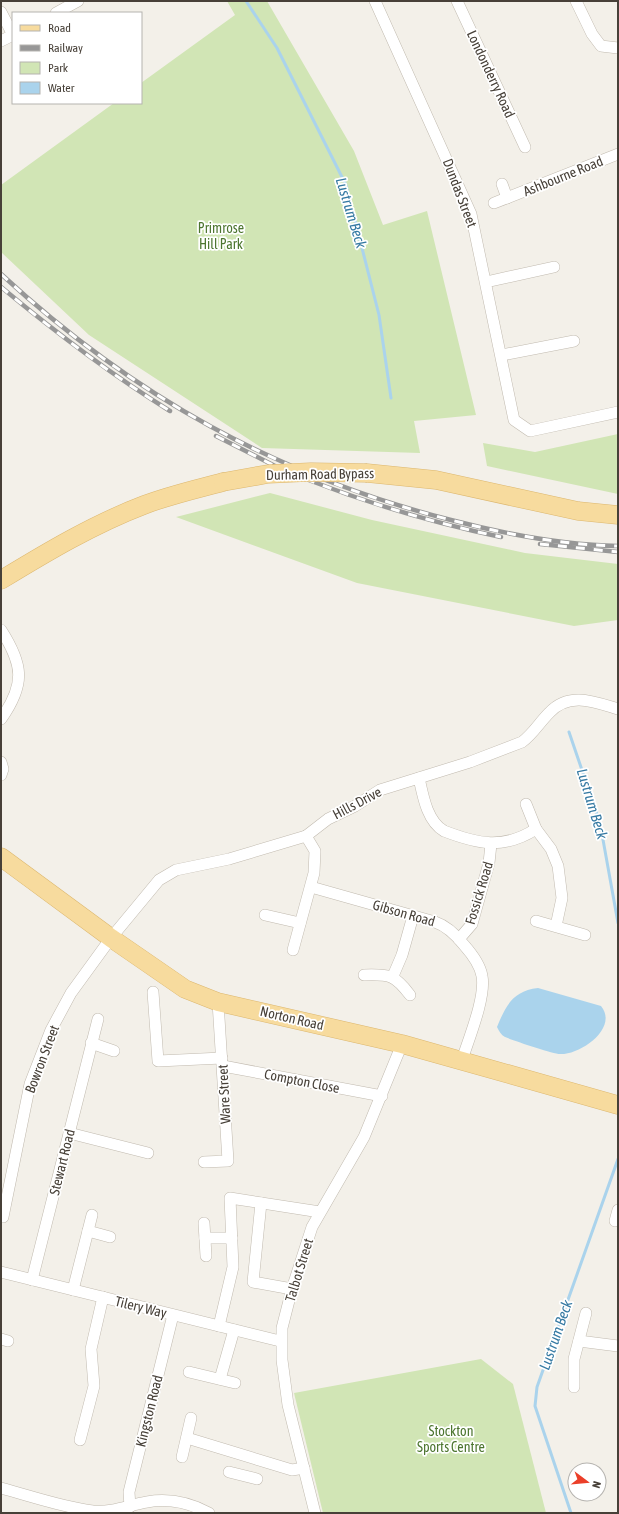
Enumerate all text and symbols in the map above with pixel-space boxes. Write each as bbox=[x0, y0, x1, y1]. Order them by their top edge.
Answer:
legend bbox=[12, 12, 142, 104]
text: Road bbox=[48, 21, 71, 35]
street label: Londonderry Road bbox=[464, 28, 518, 120]
text: Railway bbox=[48, 41, 83, 55]
text: Park bbox=[48, 61, 69, 75]
text: Water bbox=[48, 81, 75, 95]
street label: Ashbourne Road bbox=[521, 153, 605, 199]
street label: Dundas Street bbox=[440, 156, 480, 230]
water label: Lustrum Beck bbox=[333, 175, 370, 251]
park label: Primrose Hill Park bbox=[198, 220, 244, 252]
street label: Durham Road Bypass bbox=[266, 465, 374, 483]
water label: Lustrum Beck bbox=[574, 766, 611, 842]
street label: Hills Drive bbox=[330, 784, 384, 822]
street label: Fossick Road bbox=[462, 860, 496, 926]
street label: Gibson Road bbox=[371, 896, 437, 930]
street label: Norton Road bbox=[259, 1003, 325, 1033]
street label: Bowron Street bbox=[22, 1023, 62, 1095]
street label: Ware Street bbox=[214, 1064, 234, 1124]
street label: Compton Close bbox=[263, 1066, 341, 1096]
street label: Stewart Road bbox=[46, 1127, 78, 1197]
street label: Talbot Street bbox=[282, 1236, 316, 1304]
street label: Tilery Way bbox=[113, 1293, 169, 1321]
water label: Lustrum Beck bbox=[536, 1297, 576, 1372]
street label: Kingston Road bbox=[132, 1373, 166, 1449]
park label: Stockton Sports Centre bbox=[417, 1423, 485, 1455]
north arrow bbox=[567, 1462, 607, 1502]
text: N bbox=[590, 1480, 603, 1490]

